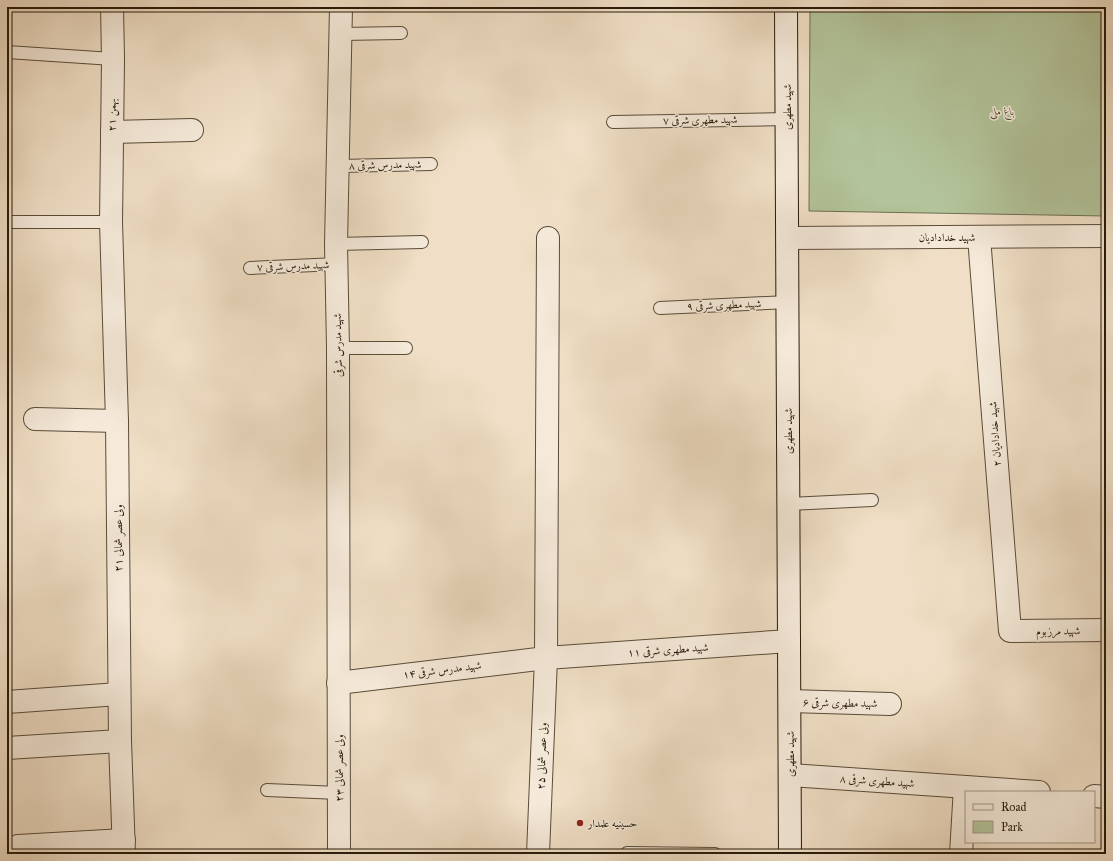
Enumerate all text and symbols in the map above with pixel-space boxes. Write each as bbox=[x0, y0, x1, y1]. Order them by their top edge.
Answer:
street label: شهید مطهری bbox=[781, 84, 795, 130]
street label: بهمن ۲۱ bbox=[105, 98, 121, 132]
park label: باغ ملی bbox=[990, 105, 1014, 121]
street label: شهید مطهری شرقی ۷ bbox=[663, 113, 738, 128]
street label: شهید مدرس شرقی ۸ bbox=[349, 158, 422, 173]
street label: شهید خدادادیان bbox=[919, 231, 975, 245]
street label: شهید مدرس شرقی ۷ bbox=[256, 258, 330, 275]
street label: شهید مطهری شرقی ۹ bbox=[686, 297, 762, 314]
street label: شهید مدرس شرقی bbox=[331, 313, 346, 377]
street label: شهید خدادادیان ۲ bbox=[986, 401, 1005, 467]
street label: شهید مطهری bbox=[782, 408, 796, 454]
street label: ولی عصر شمالی ۲۱ bbox=[112, 504, 126, 572]
street label: شهید مرزبوم bbox=[1036, 624, 1080, 641]
street label: شهید مطهری شرقی ۱۱ bbox=[627, 641, 709, 660]
street label: شهید مدرس شرقی ۱۴ bbox=[402, 659, 482, 682]
street label: شهید مطهری شرقی ۶ bbox=[802, 696, 878, 711]
street label: ولی عصر شمالی ۲۵ bbox=[534, 722, 551, 790]
street label: شهید مطهری bbox=[784, 731, 798, 777]
street label: ولی عصر شمالی ۲۳ bbox=[333, 734, 347, 802]
street label: شهید مطهری شرقی ۸ bbox=[839, 772, 915, 791]
legend bbox=[965, 791, 1095, 843]
text: Road bbox=[1001, 800, 1027, 814]
place label: حسینیه علمدار bbox=[587, 817, 637, 830]
marker: حسینیه علمدار bbox=[575, 818, 585, 828]
text: Park bbox=[1001, 820, 1023, 834]

